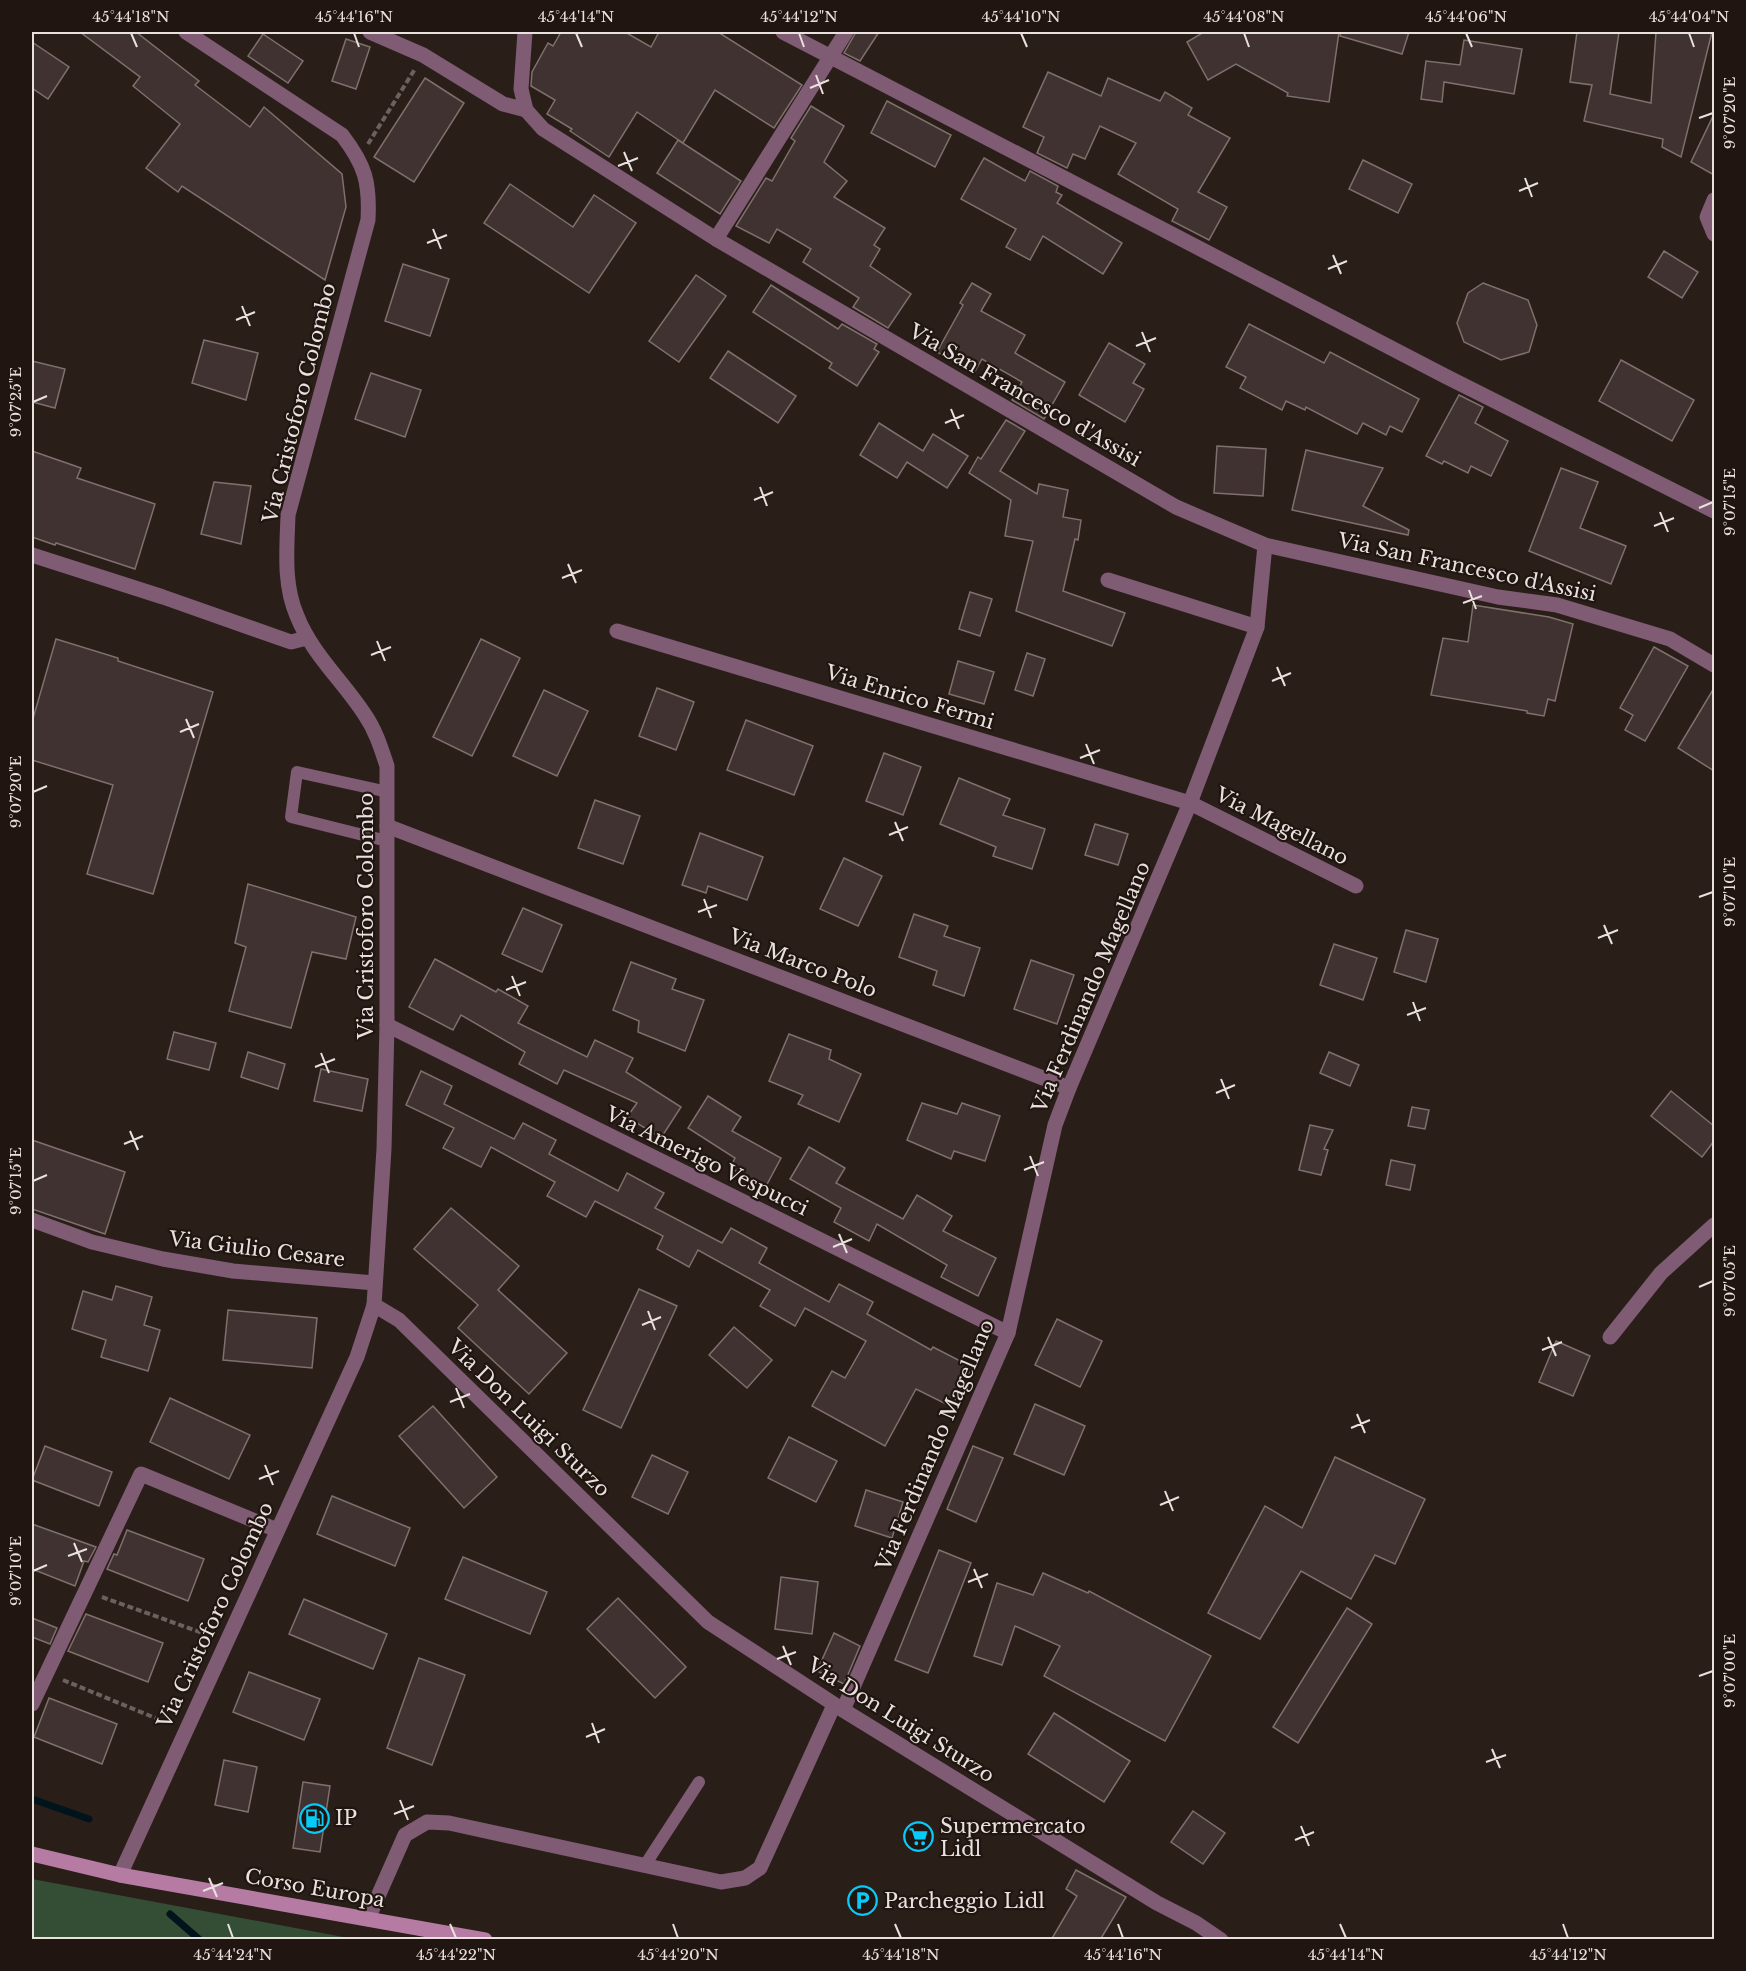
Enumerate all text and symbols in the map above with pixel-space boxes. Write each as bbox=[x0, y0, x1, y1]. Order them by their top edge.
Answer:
text: 45°44'18"N bbox=[92, 7, 170, 26]
text: 45°44'16"N bbox=[315, 7, 393, 26]
text: 45°44'14"N bbox=[538, 7, 614, 26]
text: 45°44'12"N bbox=[760, 7, 838, 26]
text: 45°44'10"N bbox=[982, 7, 1060, 26]
text: 45°44'08"N bbox=[1203, 7, 1285, 26]
text: 45°44'06"N bbox=[1425, 7, 1507, 26]
text: 45°44'04"N bbox=[1649, 7, 1729, 26]
text: 9°07'20"E bbox=[1720, 77, 1739, 149]
street label: Via Cristoforo Colombo bbox=[257, 280, 340, 527]
street label: Via San Francesco d'Assisi bbox=[904, 318, 1145, 471]
text: 9°07'25"E bbox=[6, 367, 25, 437]
text: 9°07'15"E bbox=[1720, 468, 1739, 536]
street label: Via San Francesco d'Assisi bbox=[1335, 528, 1599, 606]
street label: Via Enrico Fermi bbox=[822, 660, 997, 734]
text: 9°07'20"E bbox=[6, 756, 25, 828]
street label: Via Magellano bbox=[1211, 782, 1353, 870]
street label: Via Cristoforo Colombo bbox=[354, 793, 378, 1040]
text: 9°07'10"E bbox=[1720, 857, 1739, 927]
street label: Via Ferdinando Magellano bbox=[1027, 858, 1155, 1117]
street label: Via Marco Polo bbox=[725, 923, 880, 1002]
street label: Via Amerigo Vespucci bbox=[601, 1101, 812, 1221]
text: 9°07'15"E bbox=[6, 1147, 25, 1215]
street label: Via Giulio Cesare bbox=[167, 1226, 346, 1272]
text: 9°07'05"E bbox=[1720, 1245, 1739, 1317]
street label: Via Ferdinando Magellano bbox=[871, 1316, 999, 1575]
street label: Via Don Luigi Sturzo bbox=[442, 1334, 615, 1502]
street label: Via Cristoforo Colombo bbox=[152, 1498, 278, 1733]
text: 9°07'10"E bbox=[6, 1536, 25, 1606]
text: 9°07'00"E bbox=[1720, 1634, 1739, 1708]
street label: Via Don Luigi Sturzo bbox=[802, 1652, 999, 1787]
fuel station icon: IP bbox=[298, 1802, 330, 1834]
place label: IP bbox=[335, 1806, 357, 1830]
place label: Supermercato Lidl bbox=[940, 1814, 1086, 1861]
supermarket icon: Supermercato Lidl bbox=[903, 1821, 935, 1853]
street label: Corso Europa bbox=[243, 1864, 388, 1912]
parking icon: Parcheggio Lidl bbox=[847, 1885, 879, 1917]
place label: Parcheggio Lidl bbox=[884, 1889, 1045, 1913]
text: 45°44'24"N bbox=[193, 1945, 273, 1964]
text: 45°44'22"N bbox=[416, 1945, 496, 1964]
text: 45°44'20"N bbox=[637, 1945, 719, 1964]
text: 45°44'18"N bbox=[862, 1945, 940, 1964]
text: 45°44'16"N bbox=[1084, 1945, 1162, 1964]
text: 45°44'14"N bbox=[1308, 1945, 1384, 1964]
text: 45°44'12"N bbox=[1529, 1945, 1607, 1964]

